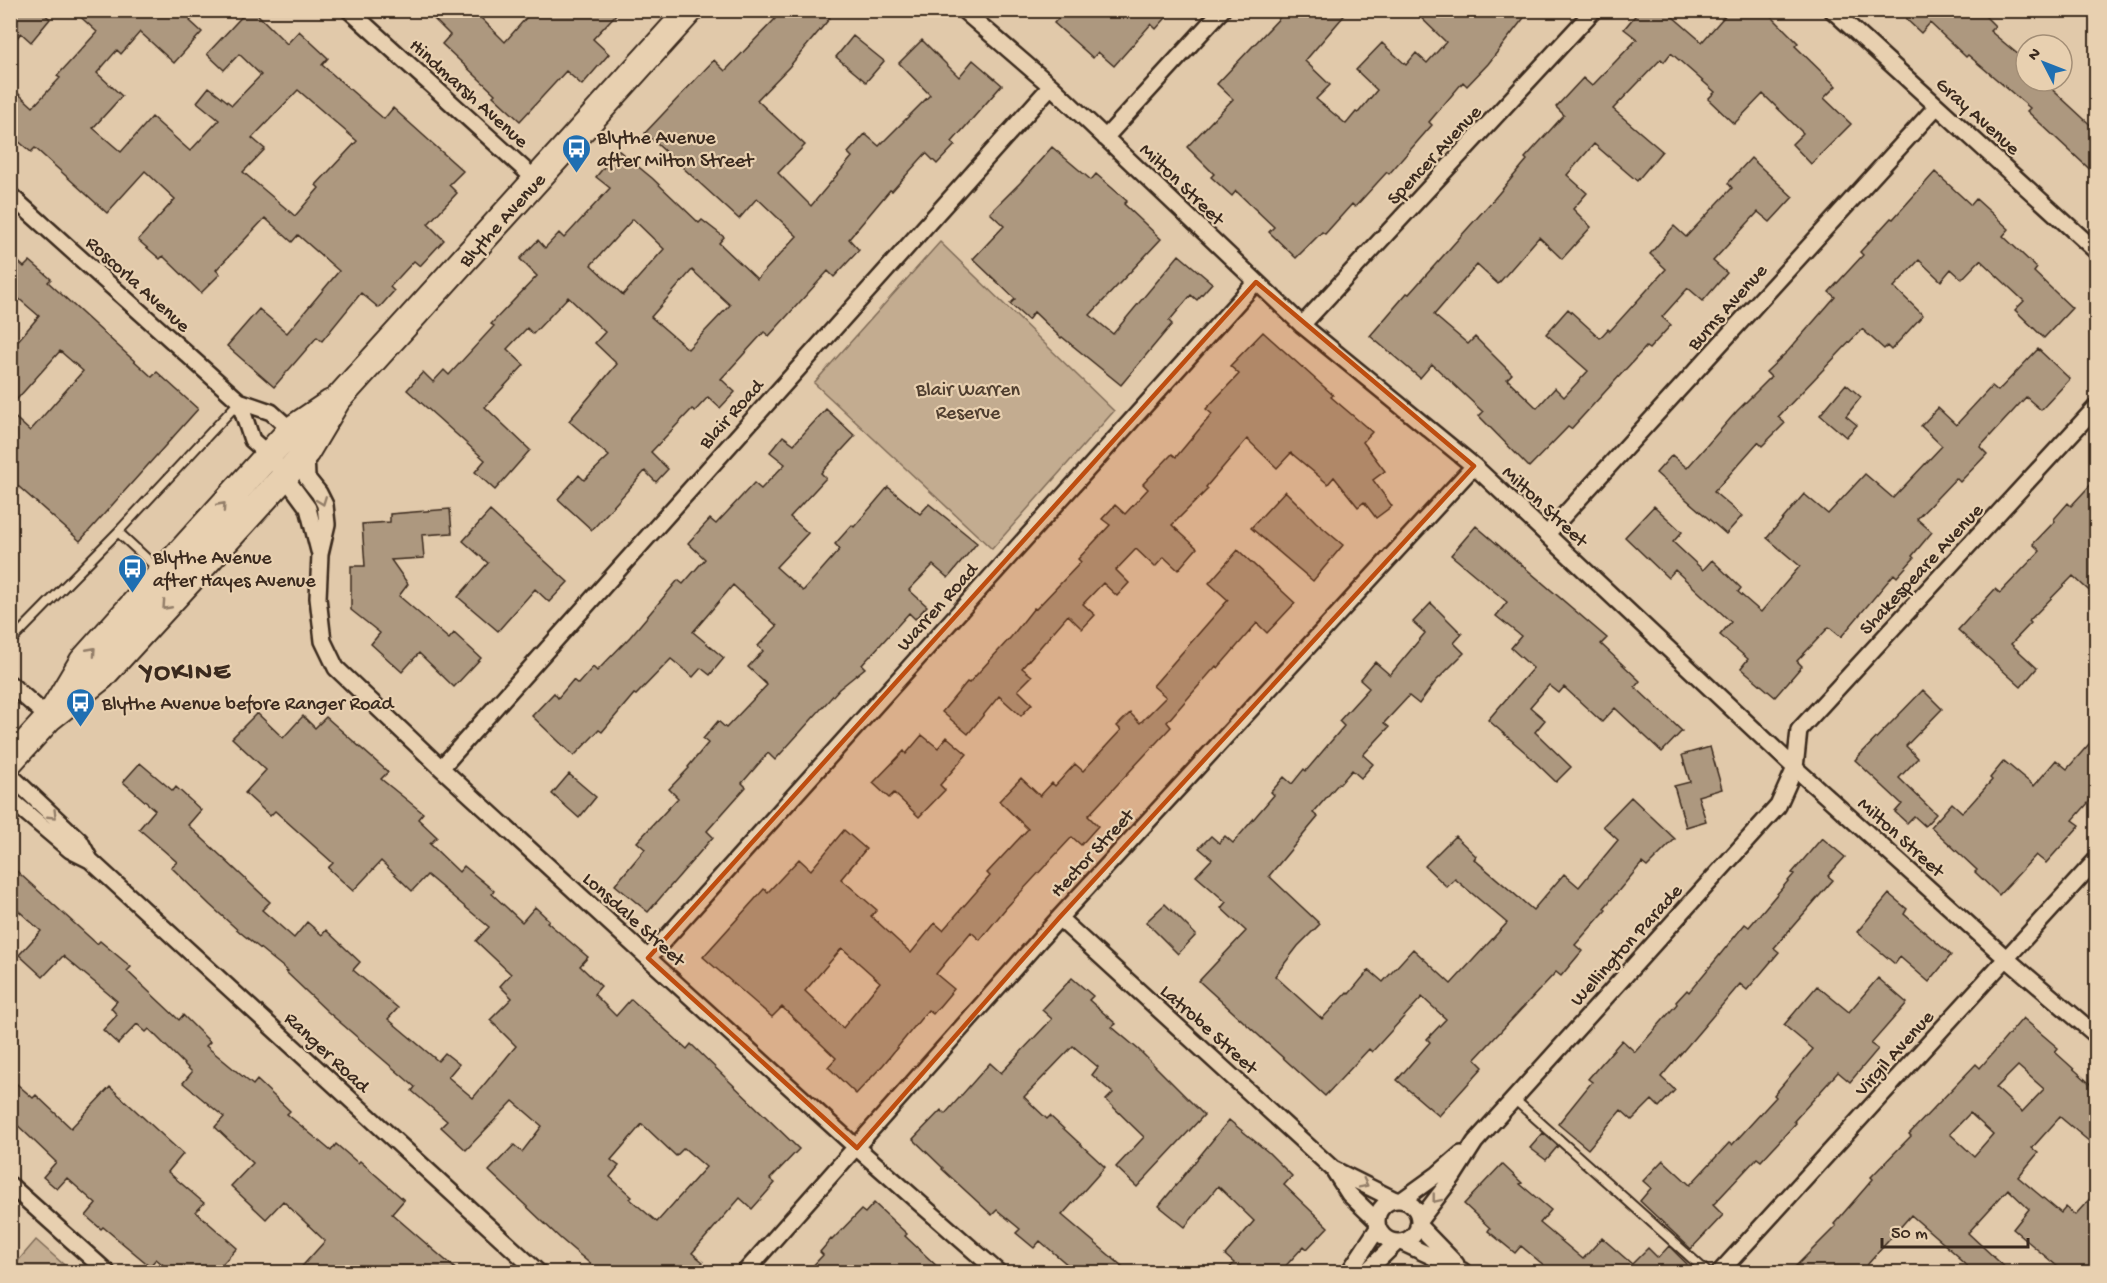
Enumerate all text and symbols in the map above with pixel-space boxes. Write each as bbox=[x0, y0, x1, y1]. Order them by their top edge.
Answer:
north arrow bbox=[2014, 33, 2074, 93]
street label: Hindmarsh Avenue bbox=[403, 35, 532, 155]
text: N bbox=[2025, 45, 2046, 66]
street label: Gray Avenue bbox=[1930, 74, 2024, 162]
street label: Spencer Avenue bbox=[1383, 101, 1488, 211]
place label: Blythe Avenue after Milton Street bbox=[596, 128, 755, 174]
bus stop icon: Blythe Avenue after Milton Street bbox=[560, 132, 592, 174]
street label: Milton Street bbox=[1133, 139, 1229, 233]
street label: Blythe Avenue bbox=[455, 169, 552, 274]
street label: Roscorla Avenue bbox=[80, 233, 194, 339]
street label: Burns Avenue bbox=[1683, 260, 1774, 357]
street label: Blair Road bbox=[695, 374, 771, 456]
park label: Blair Warren Reserve bbox=[915, 380, 1020, 426]
street label: Milton Street bbox=[1496, 462, 1593, 554]
one-way arrow bbox=[315, 495, 327, 506]
street label: Shakespeare Avenue bbox=[1856, 499, 1990, 641]
one-way arrow bbox=[215, 502, 226, 513]
place label: Blythe Avenue after Hayes Avenue bbox=[152, 548, 316, 594]
bus stop icon: Blythe Avenue after Hayes Avenue bbox=[116, 552, 148, 594]
street label: Warren Road bbox=[893, 558, 986, 657]
one-way arrow bbox=[162, 599, 173, 610]
one-way arrow bbox=[85, 647, 96, 658]
district label: YOKINE bbox=[138, 658, 232, 689]
bus stop icon: Blythe Avenue before Ranger Road bbox=[65, 686, 97, 728]
place label: Blythe Avenue before Ranger Road bbox=[101, 694, 395, 717]
street label: Milton Street bbox=[1852, 794, 1949, 885]
street label: Hector Street bbox=[1047, 804, 1141, 903]
one-way arrow bbox=[46, 808, 56, 819]
street label: Lonsdale Street bbox=[577, 868, 690, 974]
street label: Wellington Parade bbox=[1567, 880, 1689, 1012]
street label: Latrobe Street bbox=[1154, 981, 1262, 1082]
street label: Virgil Avenue bbox=[1850, 1006, 1941, 1103]
street label: Ranger Road bbox=[278, 1008, 375, 1100]
one-way arrow bbox=[1358, 1177, 1368, 1188]
one-way arrow bbox=[1432, 1193, 1443, 1204]
scale bar bbox=[1882, 1211, 2028, 1249]
text: 50 m bbox=[1891, 1224, 1928, 1245]

